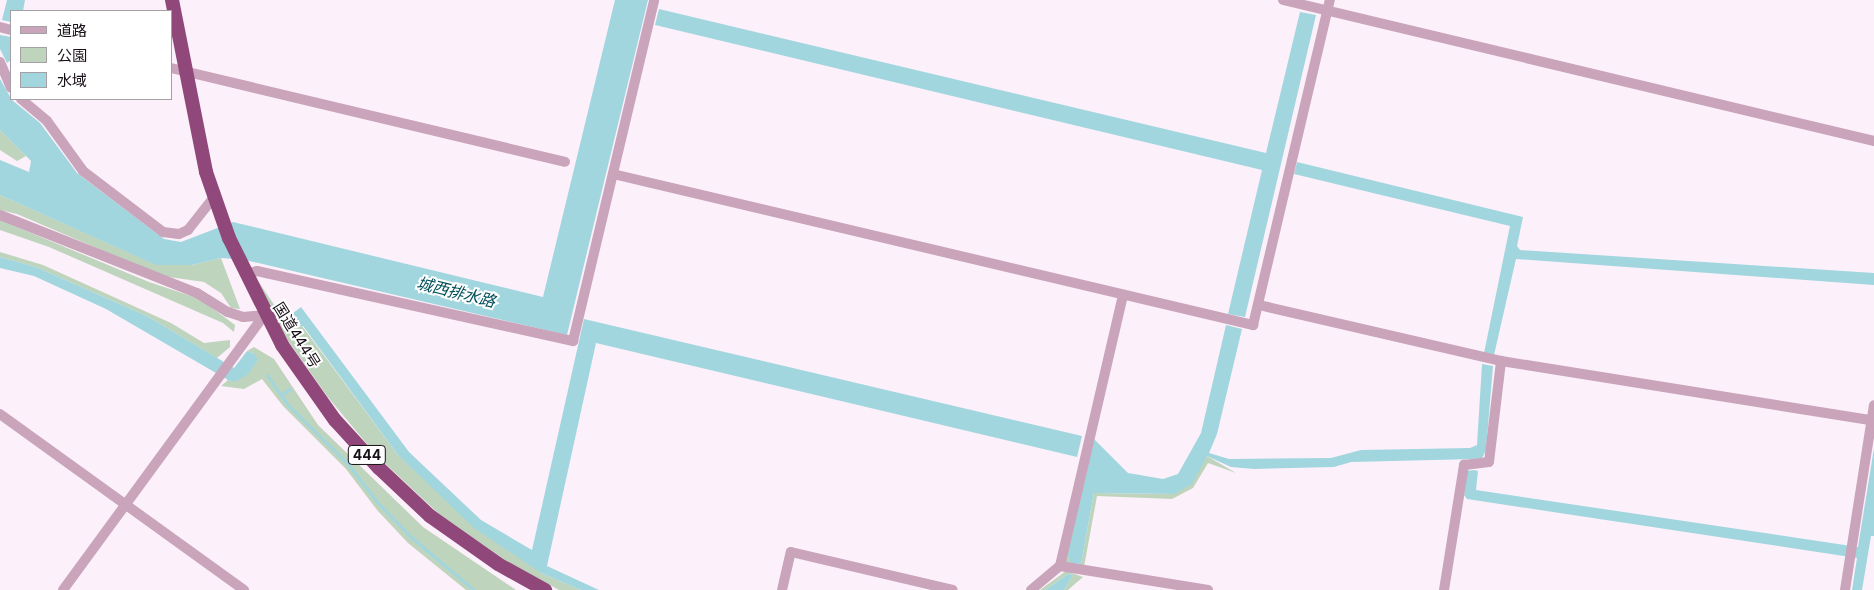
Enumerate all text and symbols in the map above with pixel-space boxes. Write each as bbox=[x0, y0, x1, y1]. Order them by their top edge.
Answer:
legend bbox=[10, 10, 172, 100]
text: 道路 bbox=[57, 21, 87, 40]
text: 公園 bbox=[57, 46, 87, 65]
text: 水域 bbox=[57, 71, 87, 90]
water label: 城西排水路 bbox=[415, 273, 497, 311]
street label: 国道444号 bbox=[270, 299, 324, 371]
road number: 444 bbox=[347, 444, 387, 466]

